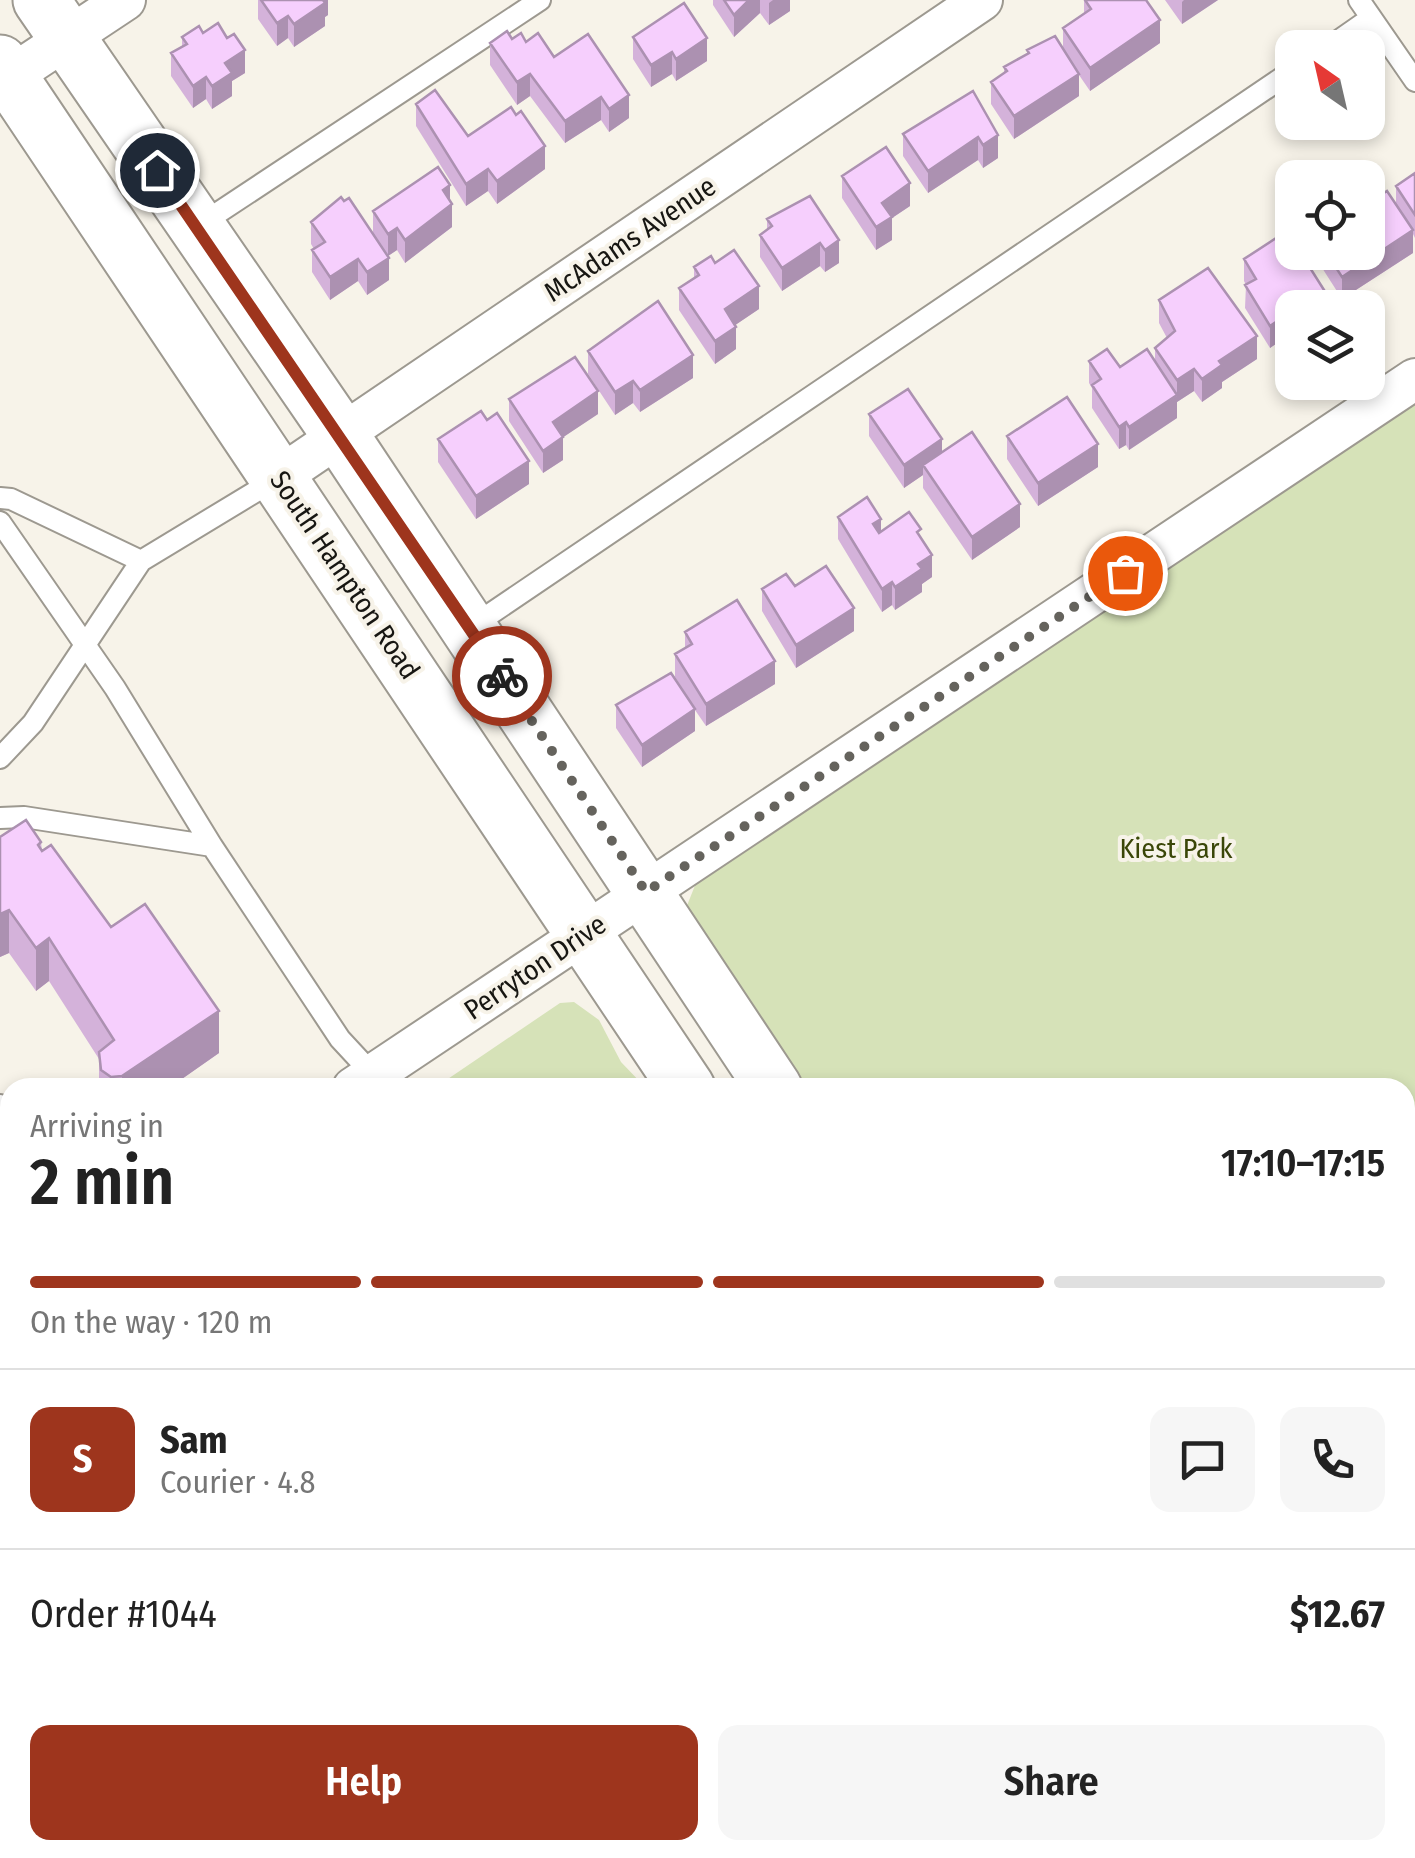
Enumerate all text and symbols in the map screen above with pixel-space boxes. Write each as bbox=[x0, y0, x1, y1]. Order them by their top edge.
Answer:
north arrow bbox=[1275, 30, 1385, 140]
map controls bbox=[1275, 30, 1385, 400]
pin bbox=[115, 128, 200, 213]
icon: home bbox=[130, 143, 185, 198]
button: locate bbox=[1275, 160, 1385, 270]
street label: McAdams Avenue bbox=[538, 170, 722, 308]
button: layers bbox=[1275, 290, 1385, 400]
street label: South Hampton Road bbox=[263, 465, 427, 685]
pin bbox=[1083, 531, 1168, 616]
icon: bag bbox=[1098, 546, 1153, 601]
courier bbox=[452, 626, 552, 726]
icon: bike bbox=[475, 649, 530, 704]
park label: Kiest Park bbox=[1119, 832, 1234, 865]
street label: Perryton Drive bbox=[458, 908, 612, 1026]
text: Arriving in bbox=[30, 1107, 164, 1145]
text: 17:10–17:15 bbox=[1221, 1140, 1385, 1186]
text: 2 min bbox=[30, 1143, 174, 1221]
text: On the way · 120 m bbox=[30, 1303, 272, 1341]
button: chat bbox=[1150, 1407, 1255, 1512]
button: phone bbox=[1280, 1407, 1385, 1512]
text: Sam bbox=[160, 1417, 228, 1463]
text: S bbox=[73, 1436, 92, 1482]
text: Courier · 4.8 bbox=[160, 1463, 316, 1501]
text: Order #1044 bbox=[30, 1591, 217, 1637]
text: $12.67 bbox=[1290, 1591, 1385, 1637]
button: Help bbox=[30, 1725, 698, 1840]
button: Share bbox=[718, 1725, 1385, 1840]

